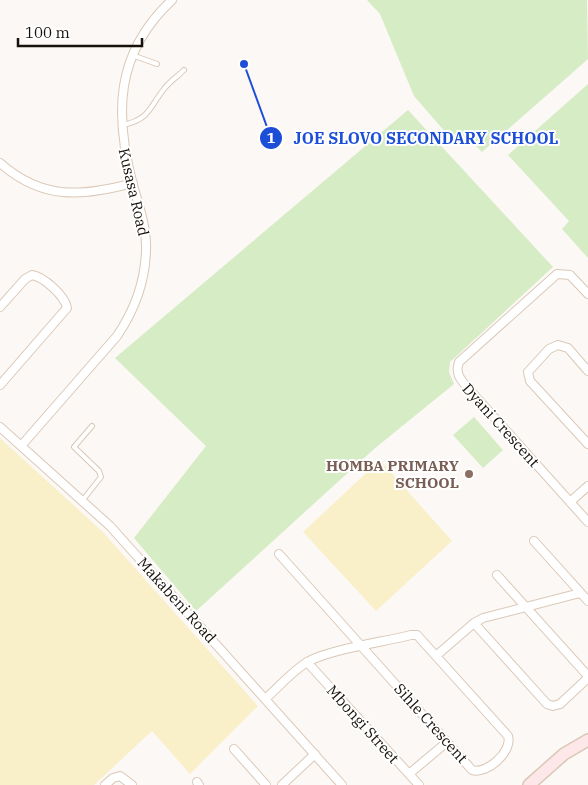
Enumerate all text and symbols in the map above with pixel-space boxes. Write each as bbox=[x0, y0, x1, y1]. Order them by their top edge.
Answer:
scale bar bbox=[18, 15, 141, 47]
text: 100 m bbox=[25, 23, 70, 42]
callout: JOE SLOVO SECONDARY SCHOOL bbox=[258, 123, 568, 154]
text: 1 bbox=[266, 128, 276, 147]
text: JOE SLOVO SECONDARY SCHOOL bbox=[294, 128, 559, 148]
street label: Kusasa Road bbox=[115, 146, 153, 238]
street label: Dyani Crescent bbox=[458, 379, 544, 471]
place label: HOMBA PRIMARY SCHOOL bbox=[326, 456, 459, 492]
marker: HOMBA PRIMARY SCHOOL bbox=[463, 468, 475, 480]
street label: Makabeni Road bbox=[134, 553, 220, 647]
street label: Sihle Crescent bbox=[390, 679, 472, 767]
street label: Mbongi Street bbox=[323, 681, 403, 767]

